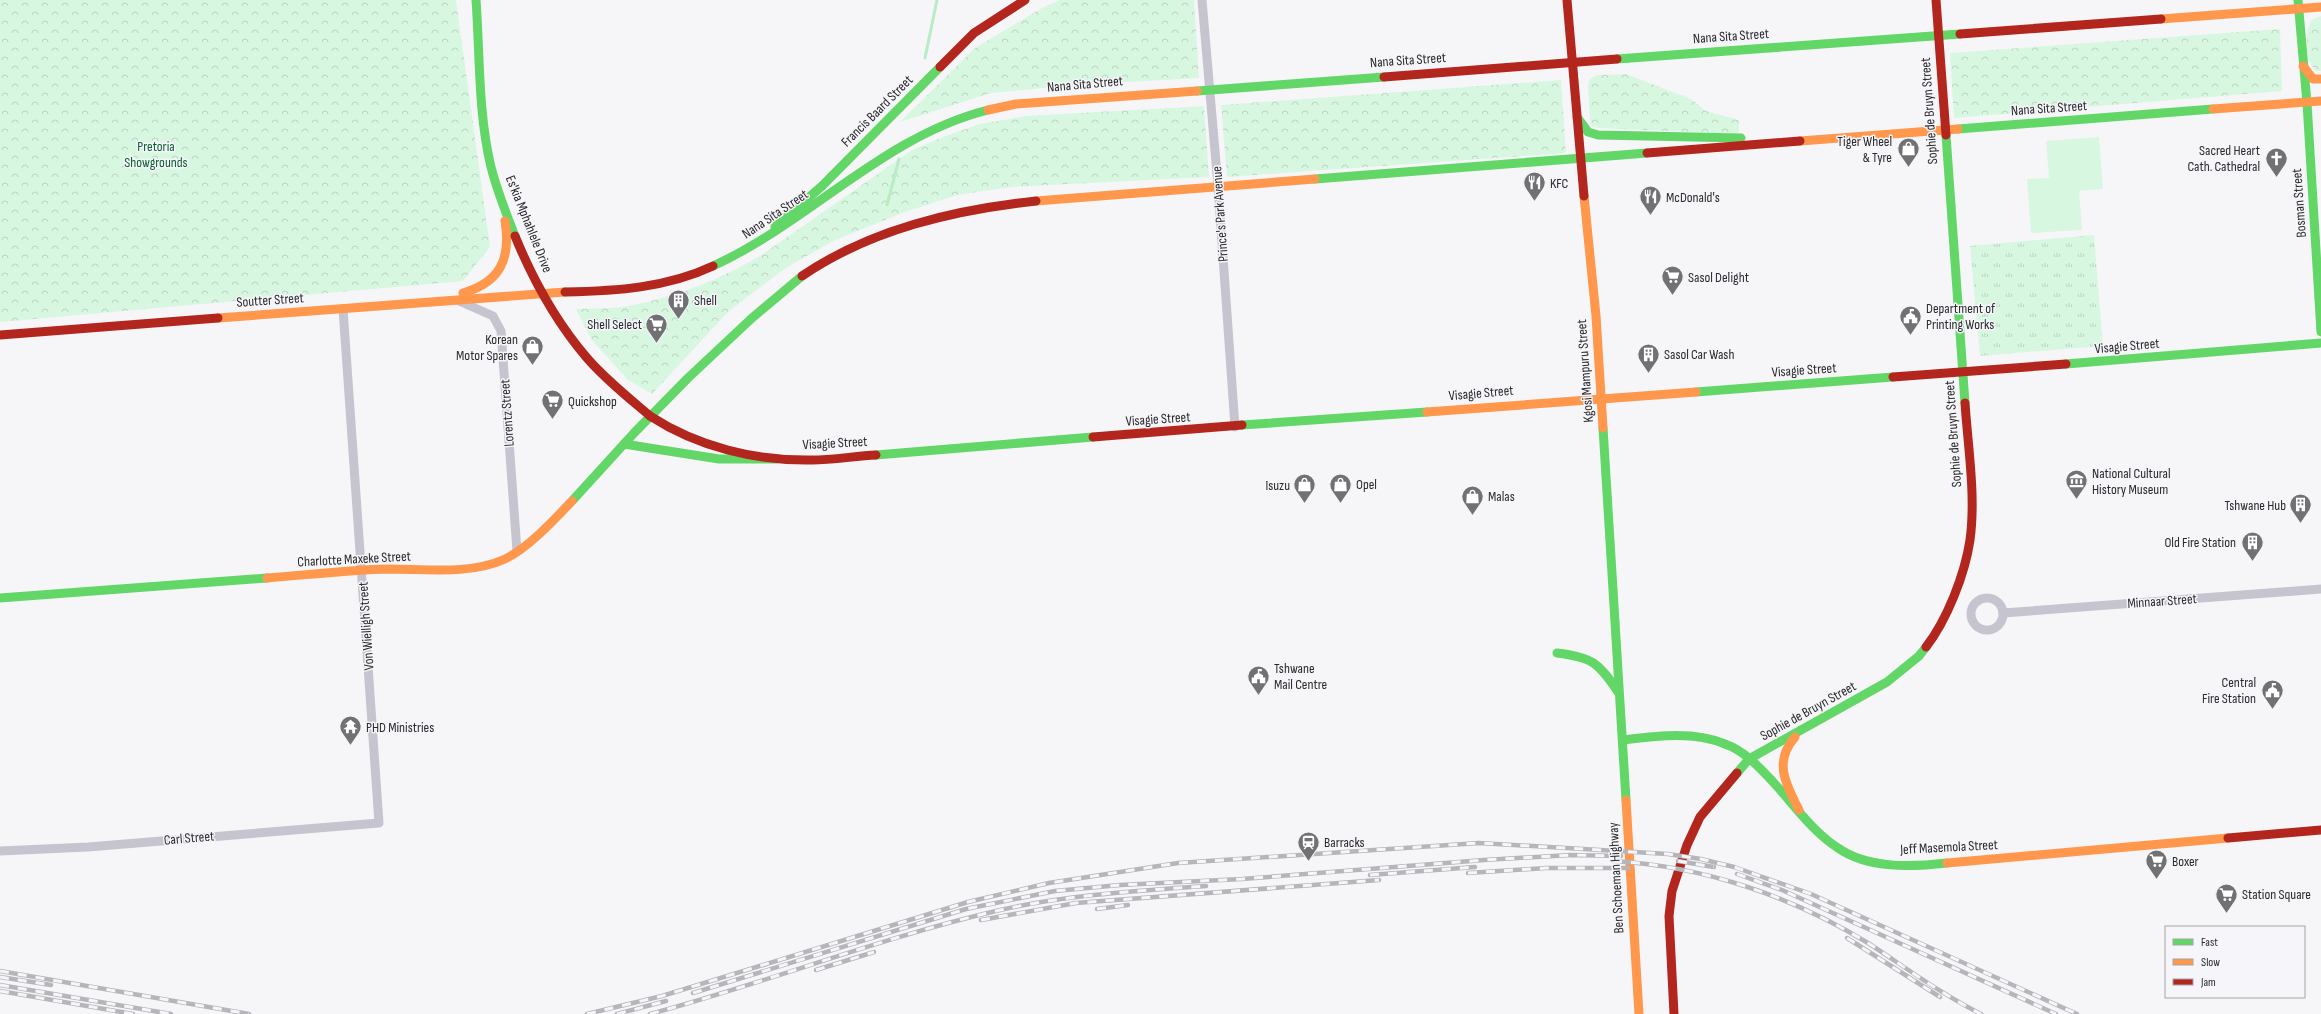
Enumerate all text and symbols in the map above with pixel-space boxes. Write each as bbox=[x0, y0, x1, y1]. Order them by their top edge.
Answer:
street label: Nana Sita Street bbox=[1692, 25, 1770, 47]
street label: Nana Sita Street bbox=[1369, 49, 1447, 71]
street label: Sophie de Bruyn Street bbox=[1917, 57, 1941, 165]
street label: Francis Baard Street bbox=[838, 72, 916, 150]
street label: Nana Sita Street bbox=[1046, 72, 1124, 96]
street label: Nana Sita Street bbox=[2010, 97, 2088, 119]
place label: Tiger Wheel & Tyre bbox=[1837, 133, 1892, 166]
shop icon: Tiger Wheel & Tyre bbox=[1895, 136, 1921, 169]
park label: Pretoria Showgrounds bbox=[124, 138, 188, 171]
place label: Sacred Heart Cath. Cathedral bbox=[2187, 142, 2260, 175]
church icon: Sacred Heart Cath. Cathedral bbox=[2263, 145, 2289, 178]
street label: Prince's Park Avenue bbox=[1208, 165, 1232, 263]
street label: Bosman Street bbox=[2288, 168, 2310, 238]
restaurant icon: KFC bbox=[1522, 170, 1548, 203]
street label: Es'kia Mphahlele Drive bbox=[502, 173, 556, 275]
place label: KFC bbox=[1550, 175, 1569, 192]
restaurant icon: McDonald's bbox=[1637, 184, 1663, 217]
street label: Nana Sita Street bbox=[739, 186, 811, 242]
place label: McDonald's bbox=[1666, 189, 1720, 206]
supermarket icon: Sasol Delight bbox=[1659, 264, 1685, 297]
place label: Sasol Delight bbox=[1688, 269, 1749, 286]
building icon: Shell bbox=[665, 287, 691, 320]
street label: Soutter Street bbox=[236, 289, 304, 311]
place label: Shell bbox=[694, 292, 717, 309]
place label: Department of Printing Works bbox=[1926, 300, 1996, 333]
public building icon: Department of Printing Works bbox=[1898, 303, 1924, 336]
supermarket icon: Shell Select bbox=[644, 311, 670, 344]
place label: Shell Select bbox=[587, 316, 642, 333]
street label: Kgosi Mampuru Street bbox=[1573, 319, 1597, 423]
place label: Korean Motor Spares bbox=[456, 331, 518, 364]
shop icon: Korean Motor Spares bbox=[520, 334, 546, 367]
street label: Visagie Street bbox=[2094, 335, 2160, 357]
building icon: Sasol Car Wash bbox=[1636, 341, 1662, 374]
place label: Sasol Car Wash bbox=[1664, 346, 1734, 363]
street label: Visagie Street bbox=[1771, 359, 1837, 381]
street label: Lorentz Street bbox=[496, 379, 518, 447]
street label: Sophie de Bruyn Street bbox=[1941, 380, 1965, 488]
street label: Visagie Street bbox=[1448, 382, 1514, 404]
supermarket icon: Quickshop bbox=[540, 388, 566, 421]
place label: Quickshop bbox=[568, 393, 617, 410]
street label: Visagie Street bbox=[1125, 408, 1191, 430]
street label: Visagie Street bbox=[802, 433, 868, 453]
place label: National Cultural History Museum bbox=[2092, 465, 2171, 498]
museum icon: National Cultural History Museum bbox=[2064, 468, 2090, 501]
shop icon: Opel bbox=[1327, 471, 1353, 504]
shop icon: Isuzu bbox=[1292, 472, 1318, 505]
place label: Opel bbox=[1356, 476, 1377, 493]
place label: Isuzu bbox=[1265, 477, 1290, 494]
shop icon: Malas bbox=[1459, 483, 1485, 516]
place label: Malas bbox=[1488, 488, 1515, 505]
building icon: Tshwane Hub bbox=[2288, 492, 2314, 525]
place label: Tshwane Hub bbox=[2224, 497, 2286, 514]
building icon: Old Fire Station bbox=[2239, 529, 2265, 562]
place label: Old Fire Station bbox=[2164, 534, 2236, 551]
street label: Charlotte Maxeke Street bbox=[297, 548, 411, 570]
street label: Von Wielligh Street bbox=[354, 581, 378, 671]
street label: Minnaar Street bbox=[2127, 590, 2197, 612]
place label: Tshwane Mail Centre bbox=[1274, 660, 1327, 693]
public building icon: Tshwane Mail Centre bbox=[1246, 663, 1272, 696]
place label: Central Fire Station bbox=[2202, 674, 2256, 707]
public building icon: Central Fire Station bbox=[2259, 677, 2285, 710]
street label: Sophie de Bruyn Street bbox=[1757, 678, 1859, 744]
temple icon: PHD Ministries bbox=[338, 714, 364, 747]
place label: PHD Ministries bbox=[366, 719, 434, 736]
street label: Ben Schoeman Highway bbox=[1605, 821, 1627, 934]
street label: Carl Street bbox=[163, 827, 215, 849]
station icon: Barracks bbox=[1296, 829, 1322, 862]
place label: Barracks bbox=[1324, 834, 1365, 851]
street label: Jeff Masemola Street bbox=[1899, 836, 1998, 858]
supermarket icon: Boxer bbox=[2143, 848, 2169, 881]
place label: Boxer bbox=[2172, 853, 2199, 870]
supermarket icon: Station Square bbox=[2213, 881, 2239, 914]
place label: Station Square bbox=[2242, 886, 2311, 903]
legend bbox=[2165, 926, 2305, 998]
text: Fast bbox=[2201, 935, 2218, 950]
text: Slow bbox=[2201, 955, 2220, 970]
text: Jam bbox=[2200, 975, 2216, 990]

